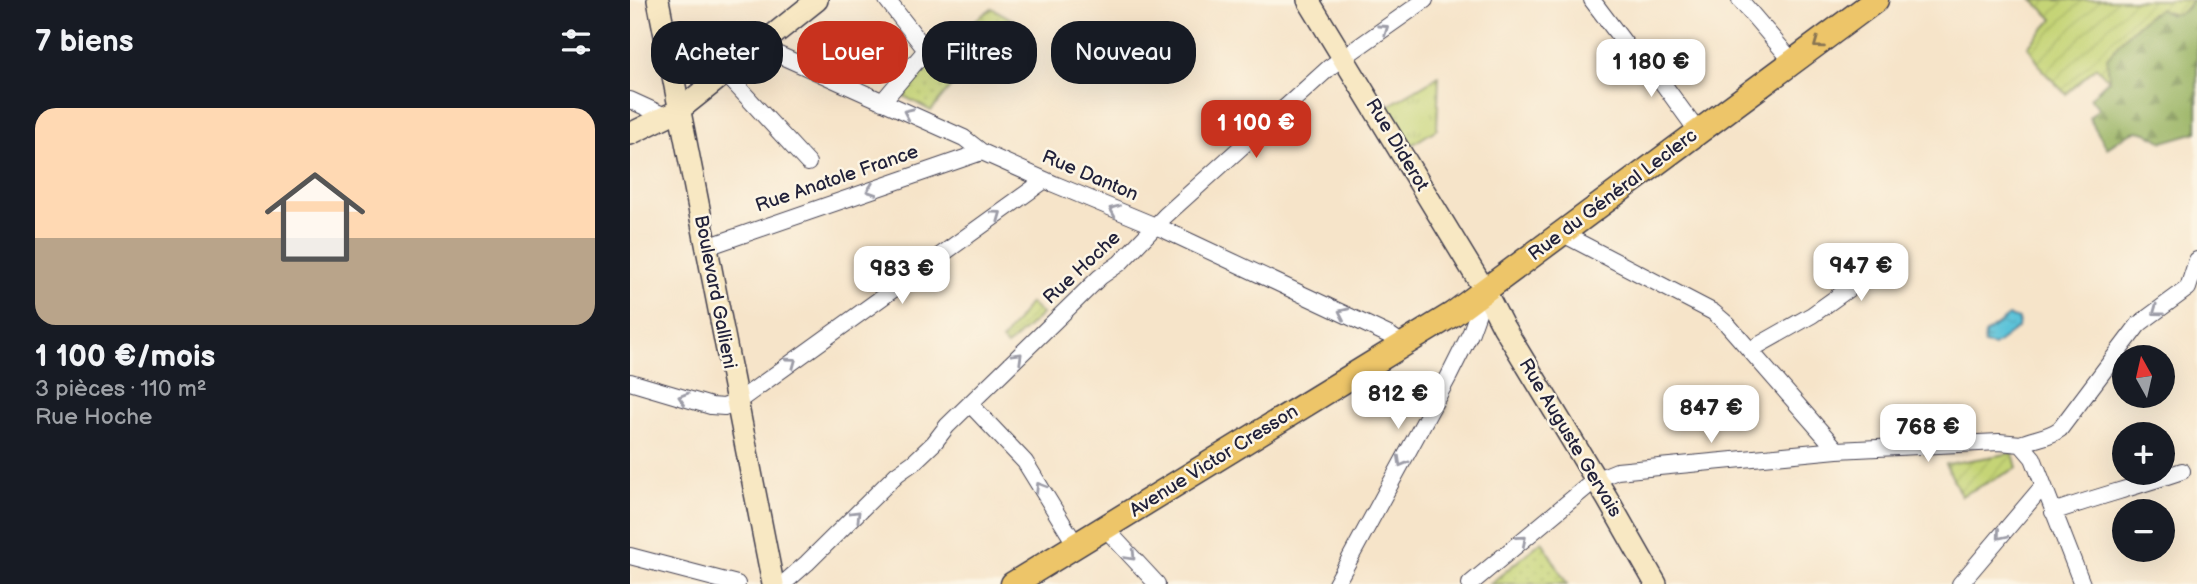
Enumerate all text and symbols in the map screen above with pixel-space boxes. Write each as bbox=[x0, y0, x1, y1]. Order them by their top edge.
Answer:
chip: Acheter bbox=[651, 21, 783, 84]
chip: Louer bbox=[797, 21, 908, 84]
chip: Filtres bbox=[922, 21, 1037, 84]
chip: Nouveau bbox=[1051, 21, 1196, 84]
icon: filters bbox=[557, 23, 595, 61]
text: 7 biens bbox=[35, 24, 133, 60]
one-way arrow bbox=[1376, 25, 1389, 37]
one-way arrow bbox=[1813, 35, 1826, 48]
pin: 1 180 € bbox=[1586, 40, 1716, 99]
text: 1 180 € bbox=[1612, 48, 1690, 76]
street label: Rue Diderot bbox=[1360, 95, 1434, 196]
pin: 1 100 € bbox=[1191, 100, 1321, 160]
one-way arrow bbox=[903, 108, 915, 122]
text: 1 100 € bbox=[1217, 109, 1295, 137]
street label: Rue du Général Leclerc bbox=[1524, 124, 1702, 266]
street label: Rue Anatole France bbox=[753, 140, 921, 218]
street label: Rue Danton bbox=[1038, 145, 1142, 207]
icon: home bbox=[252, 154, 378, 280]
one-way arrow bbox=[866, 182, 878, 196]
one-way arrow bbox=[1109, 204, 1121, 218]
one-way arrow bbox=[989, 211, 1002, 223]
street label: Boulevard Gallieni bbox=[689, 213, 741, 371]
street label: Rue Hoche bbox=[1039, 226, 1125, 310]
pin: 947 € bbox=[1812, 244, 1910, 303]
pin: 983 € bbox=[853, 246, 951, 306]
text: 947 € bbox=[1829, 252, 1893, 280]
text: 983 € bbox=[870, 255, 934, 283]
one-way arrow bbox=[2152, 303, 2165, 316]
one-way arrow bbox=[1338, 308, 1350, 322]
text: 1 100 €/mois bbox=[35, 339, 215, 375]
north arrow bbox=[2112, 345, 2175, 408]
map controls bbox=[2112, 345, 2175, 562]
one-way arrow bbox=[1010, 352, 1023, 365]
street label: Rue Auguste Gervais bbox=[1514, 355, 1626, 521]
one-way arrow bbox=[784, 358, 797, 370]
pin: 812 € bbox=[1349, 372, 1447, 431]
text: 3 pièces · 110 m² bbox=[35, 375, 207, 403]
text: 812 € bbox=[1368, 380, 1428, 408]
pin: 847 € bbox=[1662, 386, 1760, 445]
one-way arrow bbox=[678, 391, 690, 406]
text: 847 € bbox=[1679, 394, 1743, 422]
street label: Avenue Victor Cresson bbox=[1126, 400, 1302, 522]
text: Rue Hoche bbox=[35, 403, 152, 431]
pin: 768 € bbox=[1879, 405, 1977, 464]
text: 768 € bbox=[1896, 413, 1960, 441]
button: + bbox=[2112, 422, 2175, 485]
one-way arrow bbox=[1397, 454, 1410, 467]
one-way arrow bbox=[1036, 482, 1049, 495]
button: − bbox=[2112, 499, 2175, 562]
one-way arrow bbox=[847, 511, 860, 524]
one-way arrow bbox=[1997, 526, 2009, 539]
one-way arrow bbox=[1514, 536, 1527, 548]
one-way arrow bbox=[1122, 548, 1135, 561]

